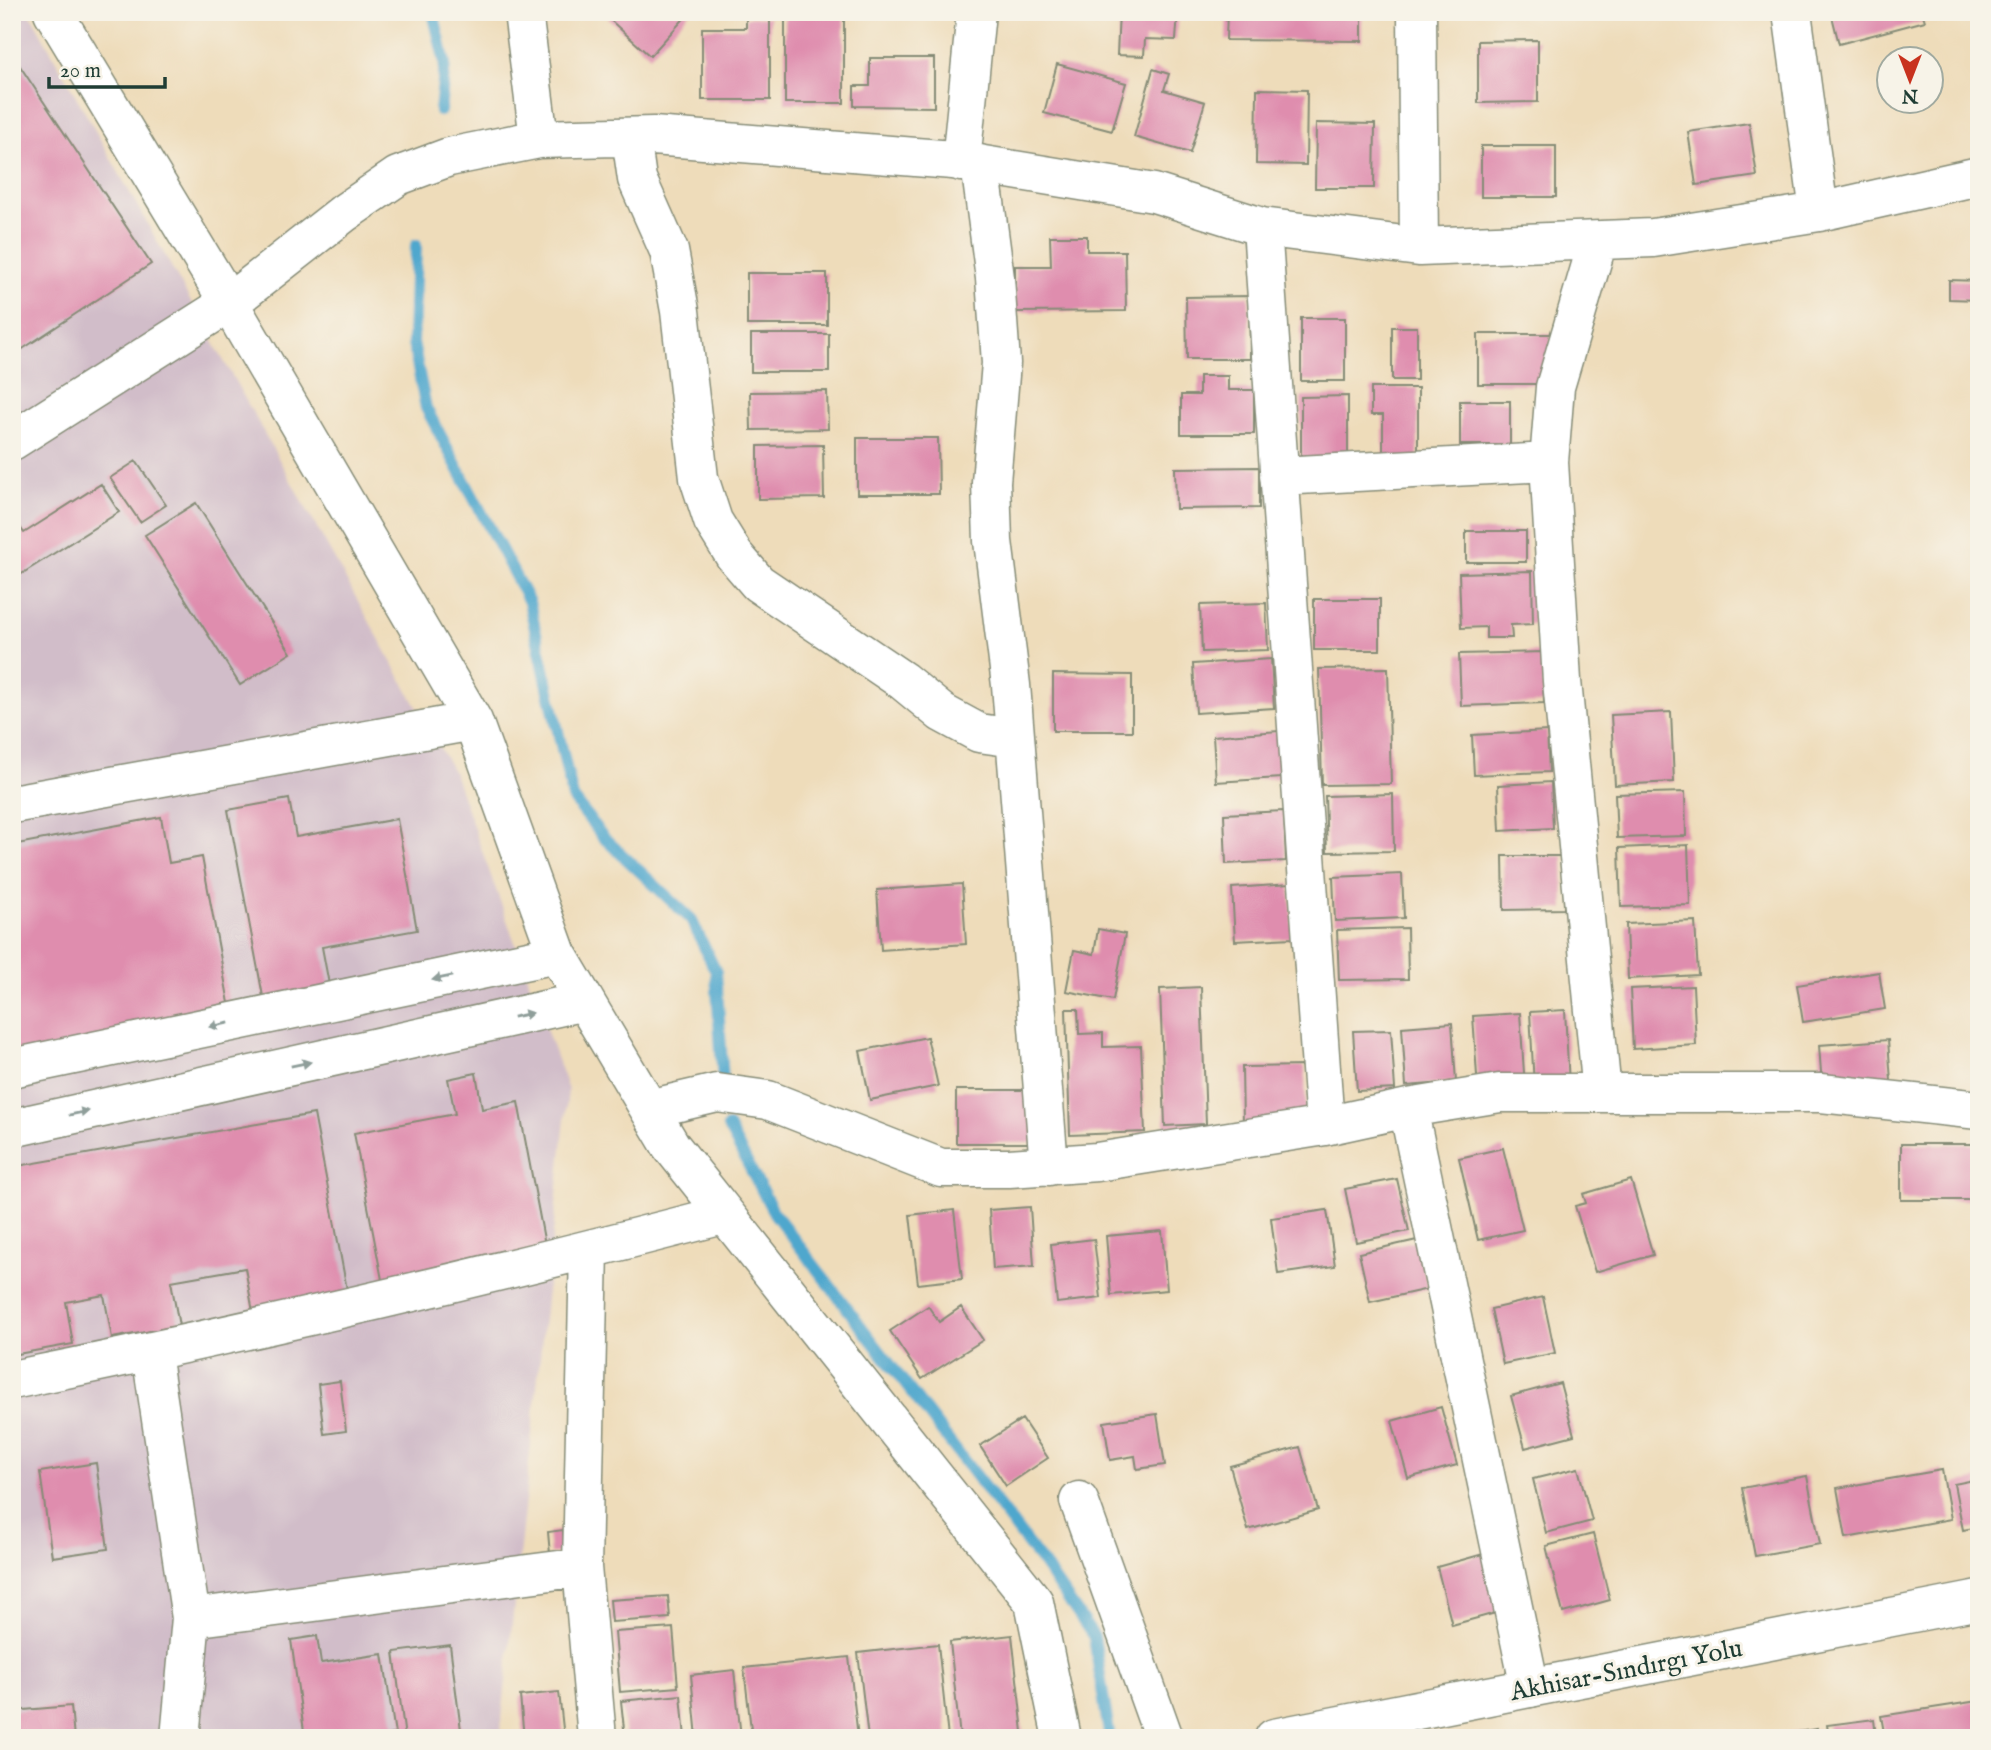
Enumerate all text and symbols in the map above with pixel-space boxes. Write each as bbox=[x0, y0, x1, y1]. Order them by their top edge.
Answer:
scale bar bbox=[49, 46, 164, 90]
north arrow bbox=[1876, 46, 1946, 116]
text: 20 m bbox=[60, 58, 101, 85]
text: N bbox=[1901, 83, 1919, 107]
one-way arrow bbox=[431, 973, 453, 984]
one-way arrow bbox=[512, 1009, 534, 1020]
one-way arrow bbox=[208, 1019, 230, 1030]
one-way arrow bbox=[290, 1059, 312, 1070]
one-way arrow bbox=[68, 1108, 90, 1119]
street label: Akhisar-Sındırgı Yolu bbox=[1506, 1632, 1745, 1709]

